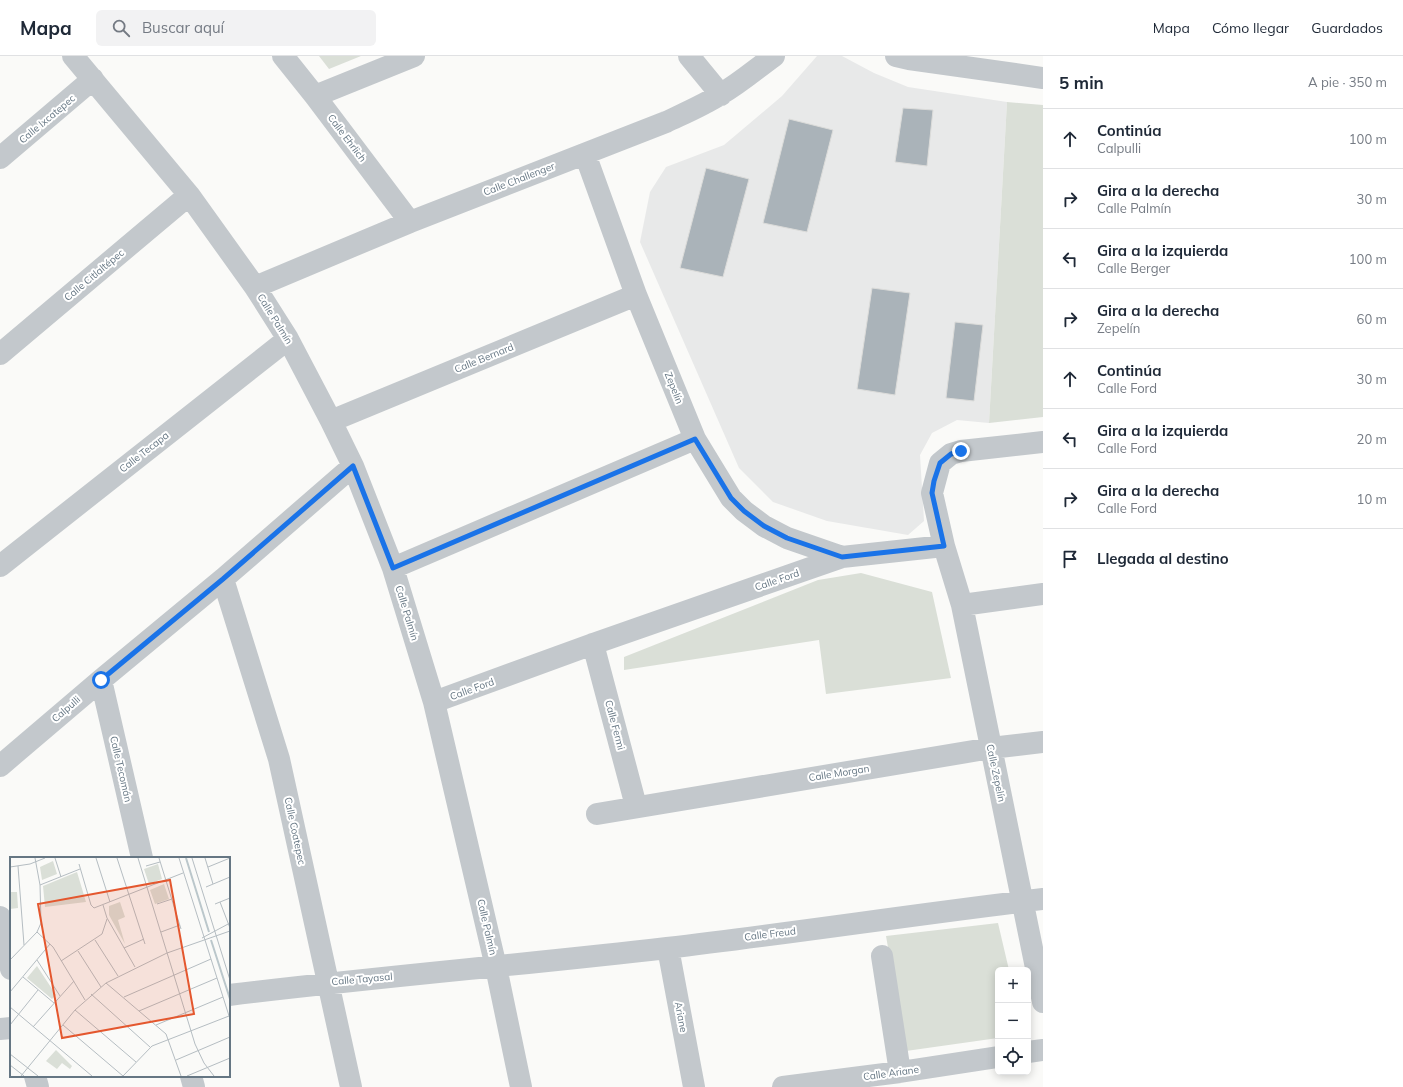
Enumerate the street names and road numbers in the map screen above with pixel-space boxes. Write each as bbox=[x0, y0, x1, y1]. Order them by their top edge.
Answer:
street label: Calle Ixcatepec bbox=[16, 92, 78, 146]
street label: Calle Ehrlich bbox=[325, 112, 369, 165]
street label: Calle Challenger bbox=[481, 159, 557, 199]
street label: Calle Citlaltépec bbox=[61, 246, 127, 304]
street label: Calle Palmín bbox=[254, 291, 296, 347]
street label: Calle Bernard bbox=[452, 340, 516, 376]
street label: Zepelín bbox=[662, 370, 686, 406]
street label: Calle Tecapa bbox=[117, 429, 171, 475]
street label: Calle Ford bbox=[753, 566, 801, 594]
street label: Calle Palmín bbox=[392, 584, 422, 642]
street label: Calle Ford bbox=[448, 675, 496, 703]
street label: Calpulli bbox=[49, 693, 83, 725]
street label: Calle Fermi bbox=[602, 699, 628, 751]
street label: Calle Tecomán bbox=[107, 735, 135, 803]
street label: Calle Zepelín bbox=[984, 743, 1008, 803]
street label: Calle Morgan bbox=[808, 762, 870, 784]
street label: Calle Coatepec bbox=[281, 796, 309, 866]
street label: Calle Palmín bbox=[474, 898, 500, 956]
street label: Calle Freud bbox=[744, 924, 796, 944]
street label: Calle Tayasal bbox=[331, 970, 393, 988]
street label: Ariane bbox=[672, 1001, 690, 1033]
street label: Calle Ariane bbox=[862, 1063, 920, 1083]

